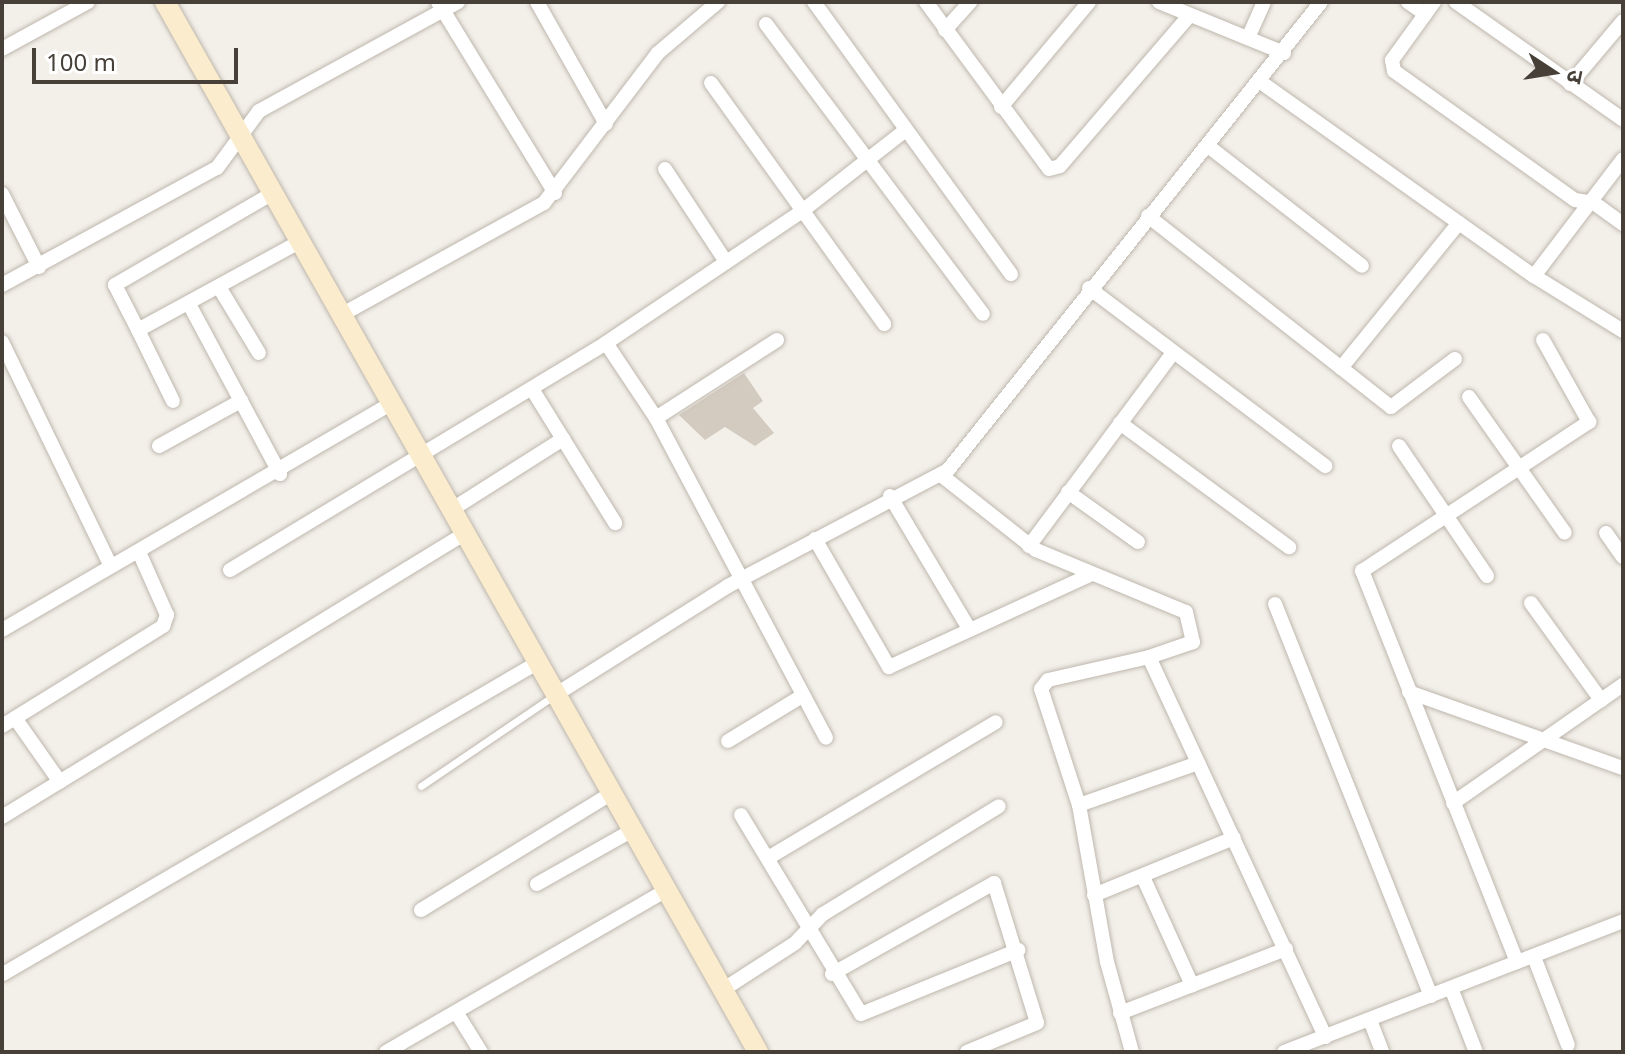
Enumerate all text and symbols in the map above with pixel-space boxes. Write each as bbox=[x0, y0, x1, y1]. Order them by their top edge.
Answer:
scale bar bbox=[36, 32, 242, 82]
north arrow bbox=[1513, 32, 1593, 112]
text: 100 m bbox=[46, 45, 116, 78]
text: उ bbox=[1560, 68, 1592, 86]

